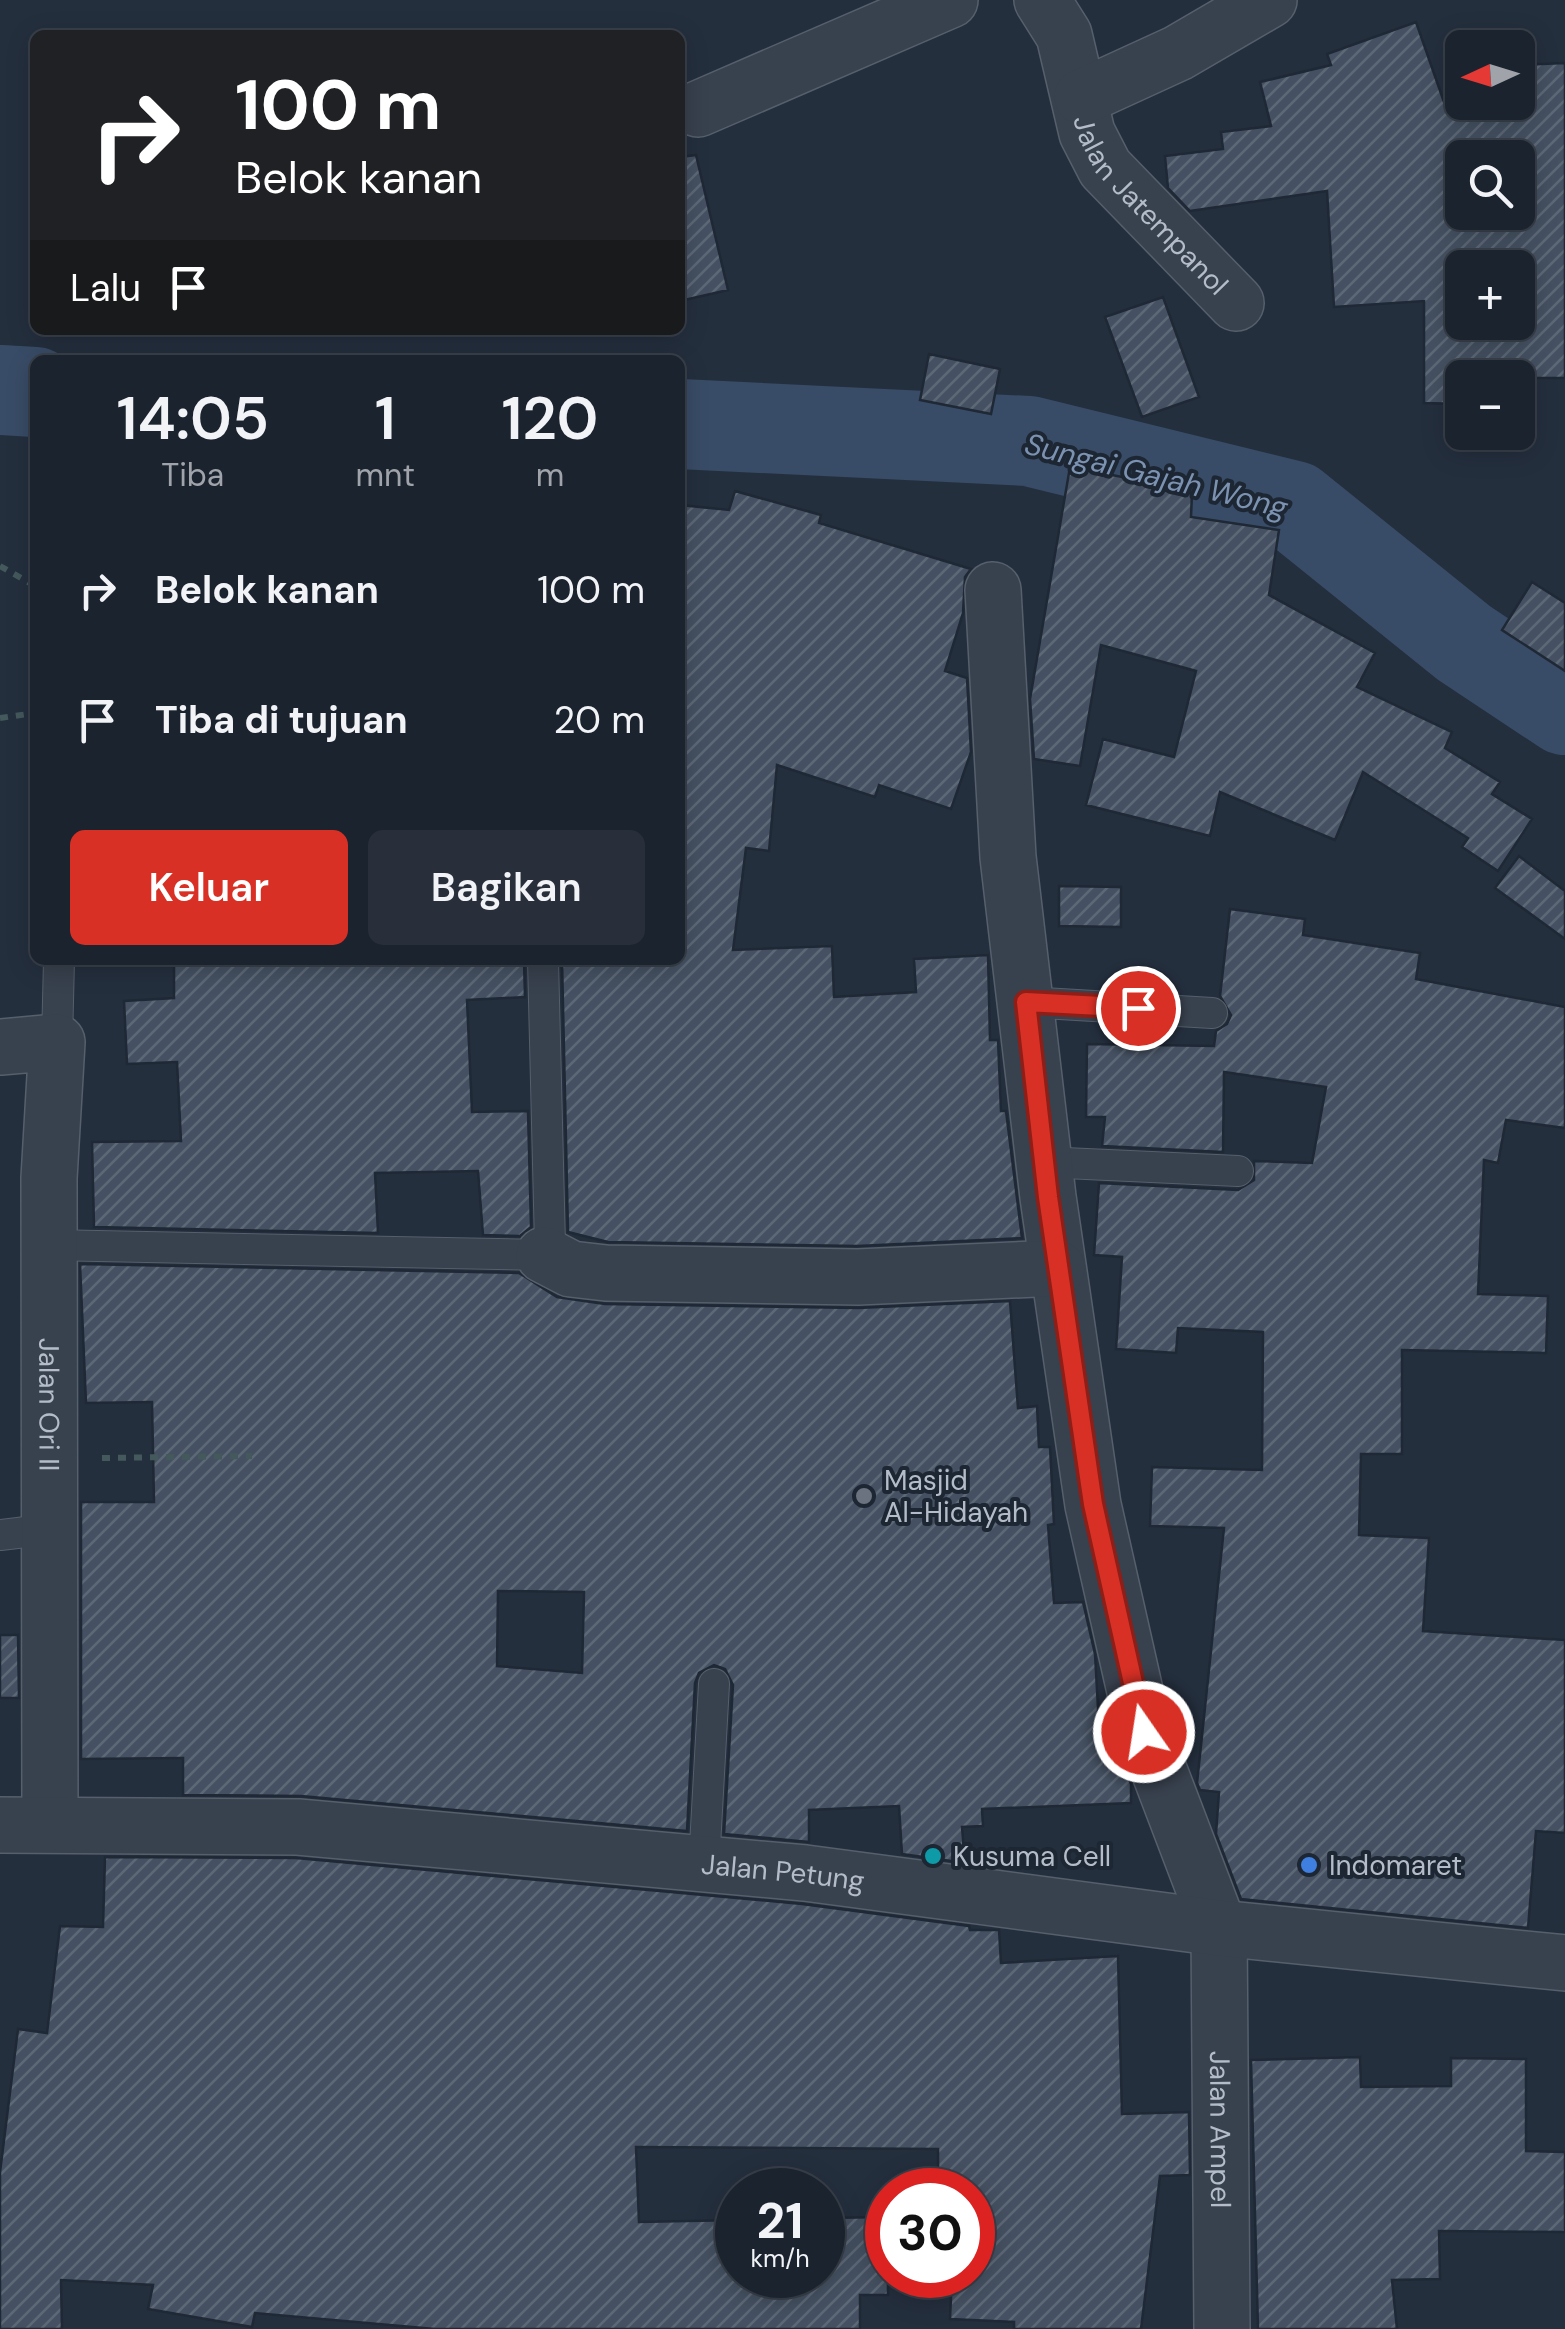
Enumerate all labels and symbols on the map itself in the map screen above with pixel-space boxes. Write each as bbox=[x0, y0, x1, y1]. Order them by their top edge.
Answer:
north arrow bbox=[1445, 30, 1535, 120]
street label: Jalan Jatempanol bbox=[1065, 112, 1236, 303]
water label: Sungai Gajah Wong bbox=[1021, 424, 1293, 527]
pin bbox=[1096, 966, 1181, 1051]
street label: Jalan Ori II bbox=[30, 1338, 67, 1471]
place label: Masjid Al-Hidayah bbox=[884, 1462, 1028, 1531]
marker: Masjid Al-Hidayah bbox=[853, 1485, 875, 1507]
position arrow bbox=[1092, 1680, 1196, 1784]
place label: Kusuma Cell bbox=[953, 1838, 1111, 1875]
marker: Kusuma Cell bbox=[922, 1845, 944, 1867]
street label: Jalan Petung bbox=[700, 1846, 867, 1900]
place label: Indomaret bbox=[1329, 1847, 1462, 1884]
marker: Indomaret bbox=[1298, 1854, 1320, 1876]
street label: Jalan Ampel bbox=[1201, 2051, 1239, 2208]
speed limit sign: 30 bbox=[865, 2168, 995, 2298]

